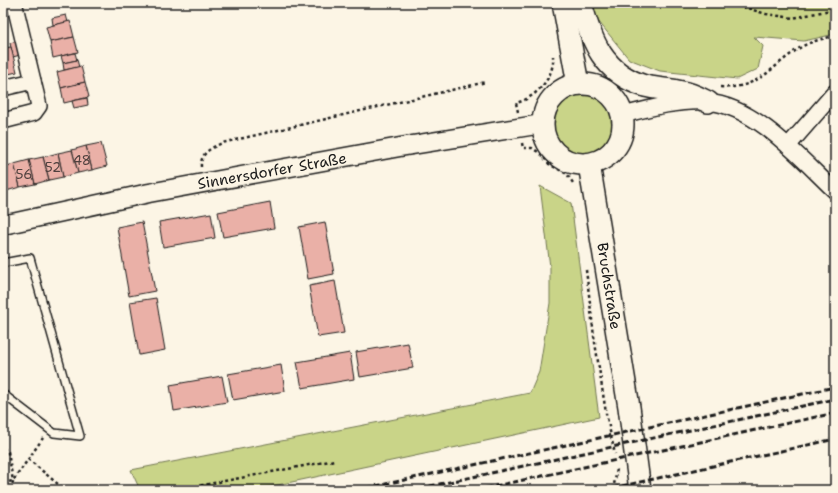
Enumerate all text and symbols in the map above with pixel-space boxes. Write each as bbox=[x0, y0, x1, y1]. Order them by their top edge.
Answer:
street label: Sinnersdorfer Straße bbox=[196, 148, 348, 194]
house number: 48 bbox=[73, 152, 91, 169]
house number: 52 bbox=[45, 159, 61, 176]
house number: 56 bbox=[16, 166, 32, 183]
street label: Bruchstraße bbox=[592, 241, 626, 331]

